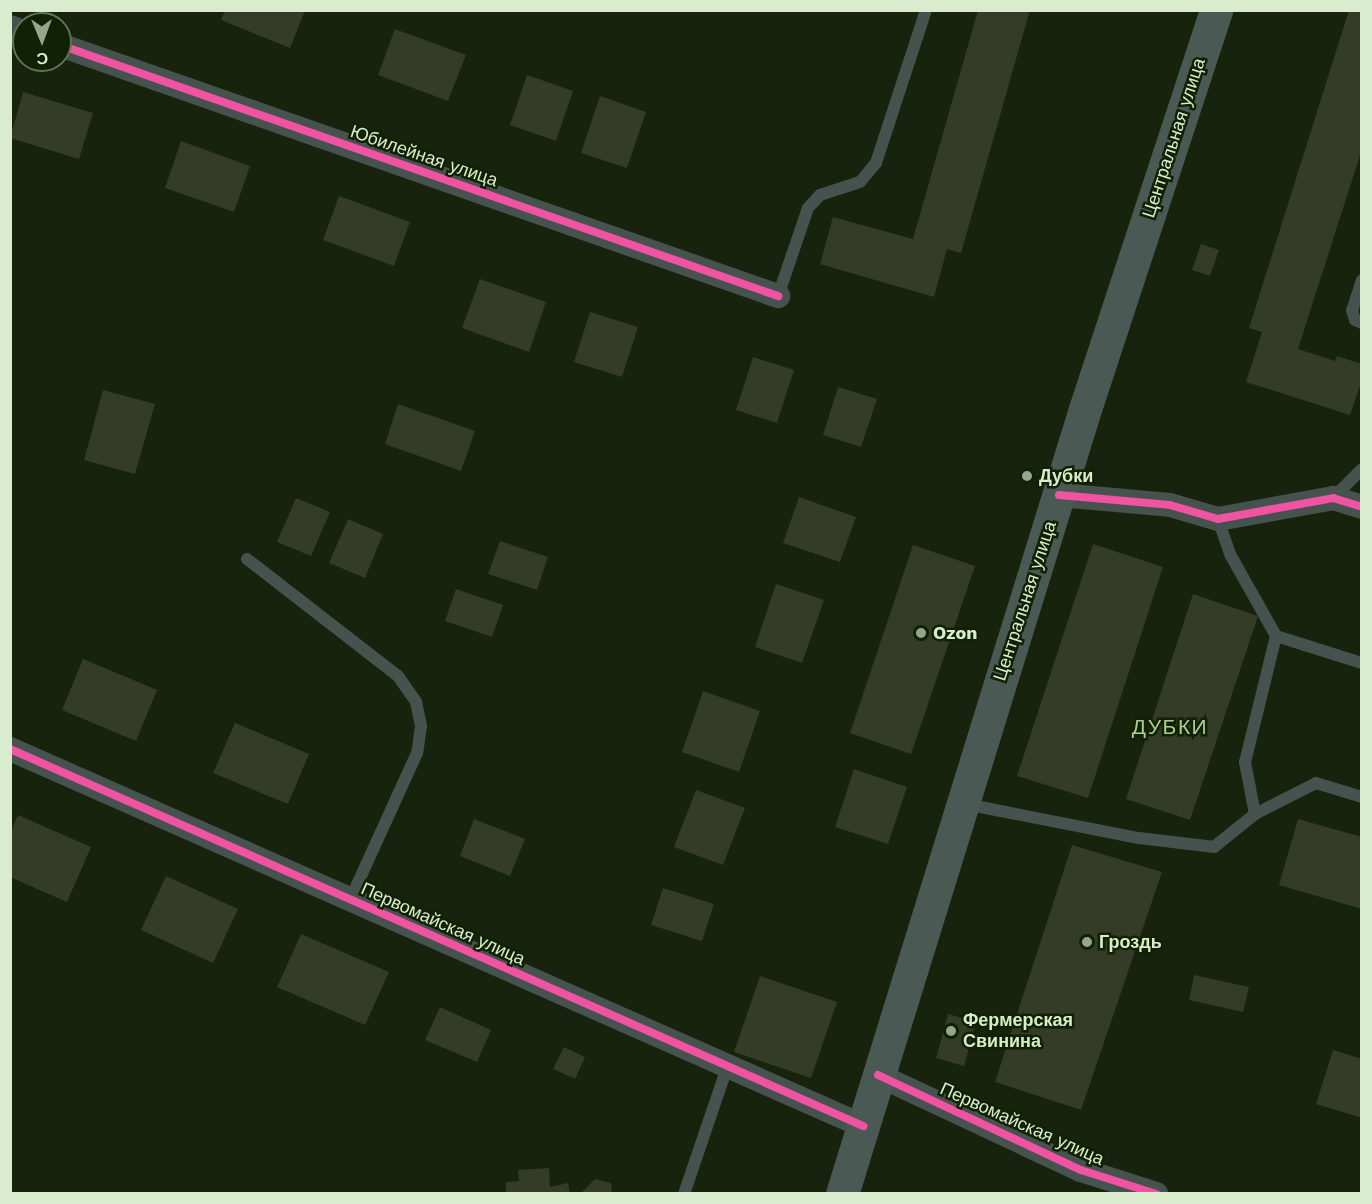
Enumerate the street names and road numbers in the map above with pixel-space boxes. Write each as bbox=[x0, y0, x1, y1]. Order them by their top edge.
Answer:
street label: Центральная улица bbox=[1138, 55, 1210, 221]
street label: Юбилейная улица bbox=[347, 121, 501, 191]
street label: Центральная улица bbox=[989, 518, 1061, 684]
street label: Первомайская улица bbox=[358, 878, 528, 970]
street label: Первомайская улица bbox=[937, 1078, 1107, 1170]

